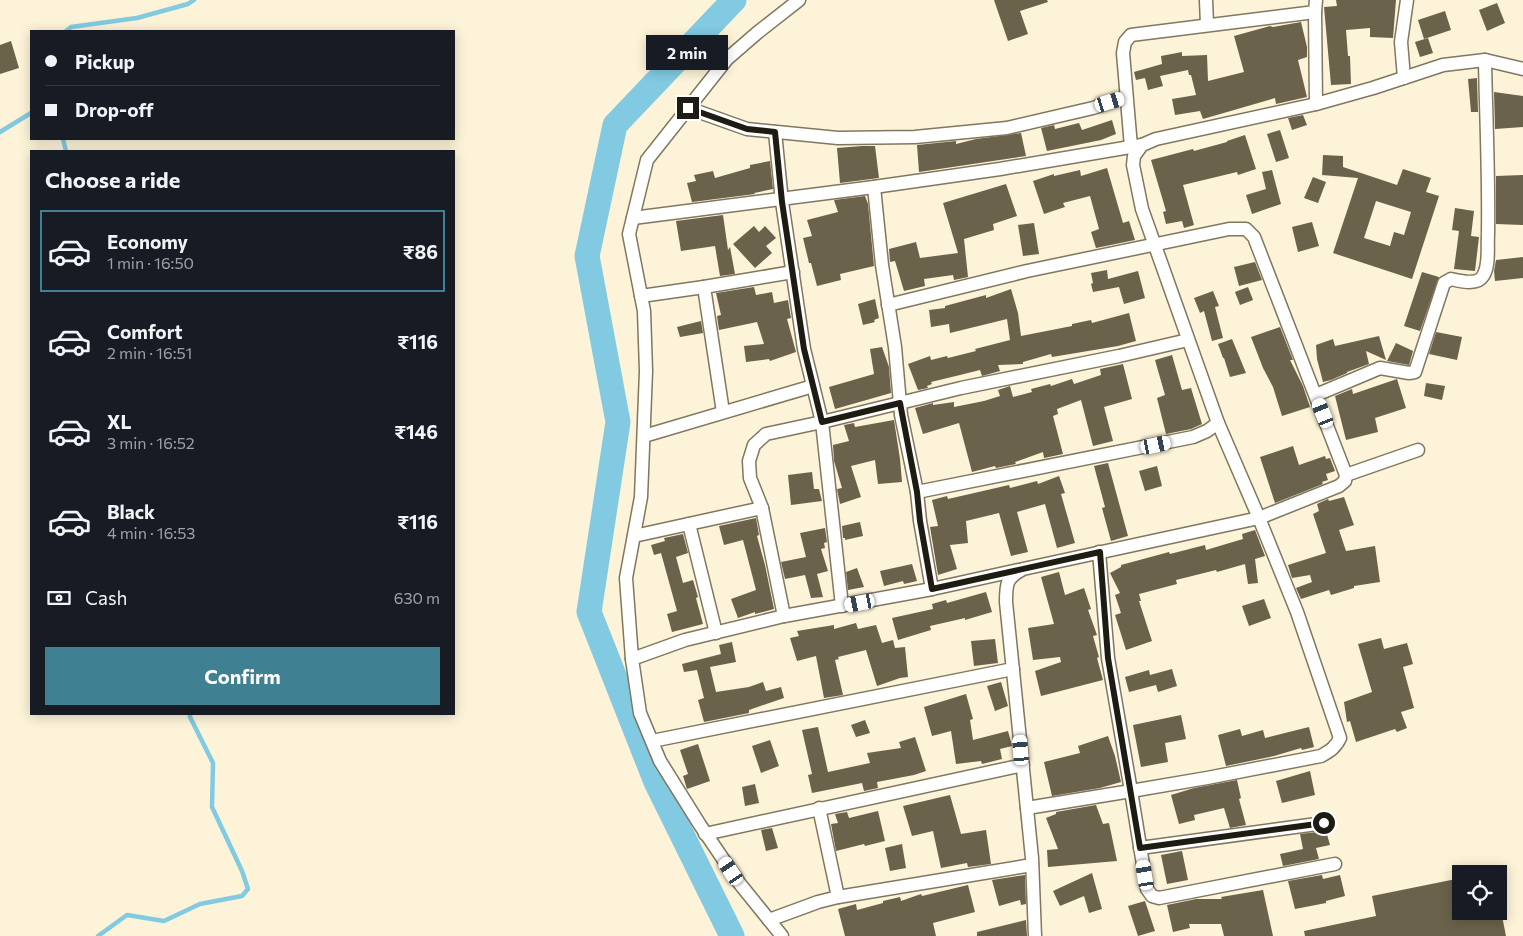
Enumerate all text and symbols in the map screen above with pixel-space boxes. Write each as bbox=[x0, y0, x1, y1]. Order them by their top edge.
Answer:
callout: 2 min bbox=[647, 36, 729, 70]
text: 2 min bbox=[667, 43, 707, 62]
text: Pickup bbox=[75, 50, 135, 73]
car bbox=[1093, 90, 1126, 114]
route end bbox=[677, 97, 699, 119]
text: Drop-off bbox=[75, 98, 154, 121]
text: Choose a ride bbox=[45, 166, 180, 193]
icon: car bbox=[47, 229, 92, 274]
text: Economy bbox=[107, 230, 188, 253]
text: ₹86 bbox=[403, 240, 438, 263]
text: 1 min · 16:50 bbox=[107, 253, 194, 272]
icon: car bbox=[47, 319, 92, 364]
text: Comfort bbox=[107, 320, 183, 343]
text: ₹116 bbox=[397, 330, 438, 353]
text: 2 min · 16:51 bbox=[107, 343, 192, 362]
car bbox=[1310, 396, 1335, 430]
icon: car bbox=[47, 409, 92, 454]
text: XL bbox=[107, 410, 132, 433]
text: ₹146 bbox=[394, 420, 438, 443]
text: 3 min · 16:52 bbox=[107, 433, 195, 452]
car bbox=[1139, 435, 1172, 455]
icon: car bbox=[47, 499, 92, 544]
text: Black bbox=[107, 500, 155, 523]
text: ₹116 bbox=[397, 510, 438, 533]
text: 4 min · 16:53 bbox=[107, 523, 195, 542]
icon: cash bbox=[45, 584, 73, 612]
text: Cash bbox=[85, 586, 127, 609]
text: 630 m bbox=[394, 588, 440, 607]
car bbox=[843, 593, 876, 613]
button: Confirm bbox=[45, 647, 440, 705]
car bbox=[1012, 734, 1029, 766]
route start bbox=[1313, 812, 1335, 834]
car bbox=[716, 854, 745, 888]
car bbox=[1135, 859, 1154, 891]
map controls bbox=[1452, 865, 1507, 920]
button: locate bbox=[1452, 865, 1507, 920]

